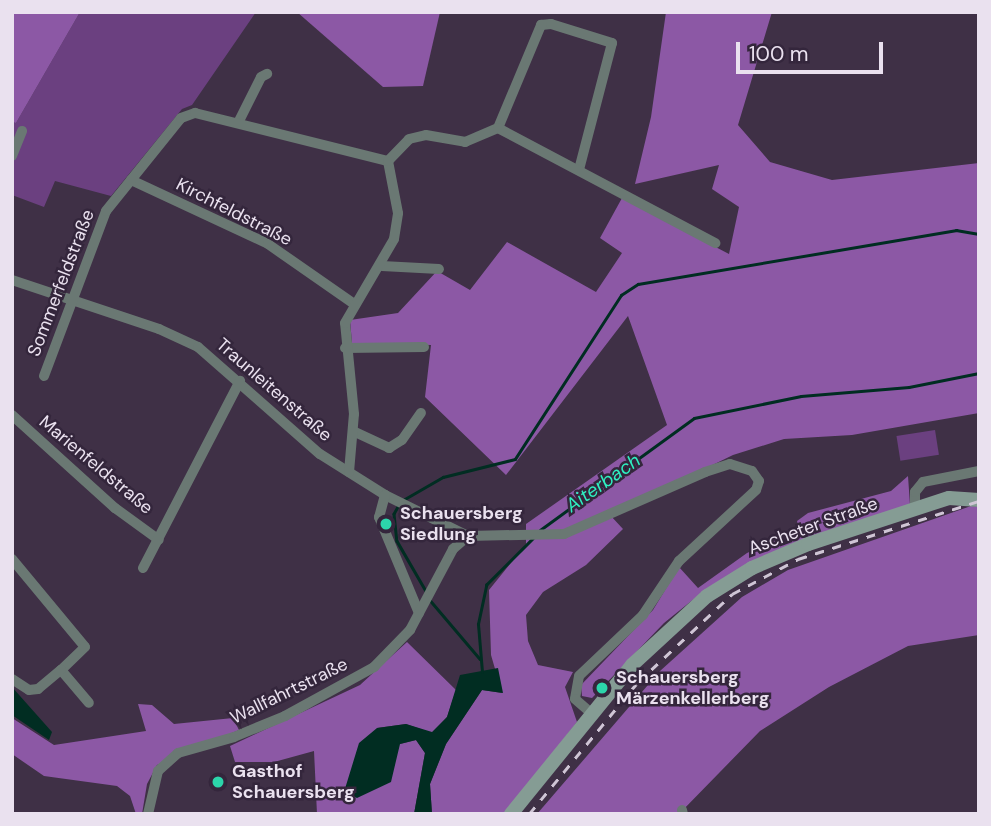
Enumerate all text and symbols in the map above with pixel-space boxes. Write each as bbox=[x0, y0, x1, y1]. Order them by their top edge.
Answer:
scale bar bbox=[739, 28, 886, 72]
text: 100 m bbox=[749, 40, 809, 68]
street label: Kirchfeldstraße bbox=[172, 174, 296, 250]
street label: Sommerfeldstraße bbox=[23, 207, 99, 359]
street label: Traunleitenstraße bbox=[212, 334, 336, 446]
street label: Marienfeldstraße bbox=[35, 411, 157, 519]
water label: Aiterbach bbox=[561, 449, 645, 517]
street label: Ascheter Straße bbox=[745, 493, 881, 559]
place label: Schauersberg Siedlung bbox=[400, 503, 523, 546]
marker: Schauersberg Siedlung bbox=[378, 516, 394, 532]
street label: Wallfahrtstraße bbox=[227, 653, 351, 729]
place label: Schauersberg Märzenkellerberg bbox=[616, 667, 769, 710]
marker: Schauersberg Märzenkellerberg bbox=[594, 680, 610, 696]
place label: Gasthof Schauersberg bbox=[232, 761, 355, 804]
marker: Gasthof Schauersberg bbox=[210, 774, 226, 790]

